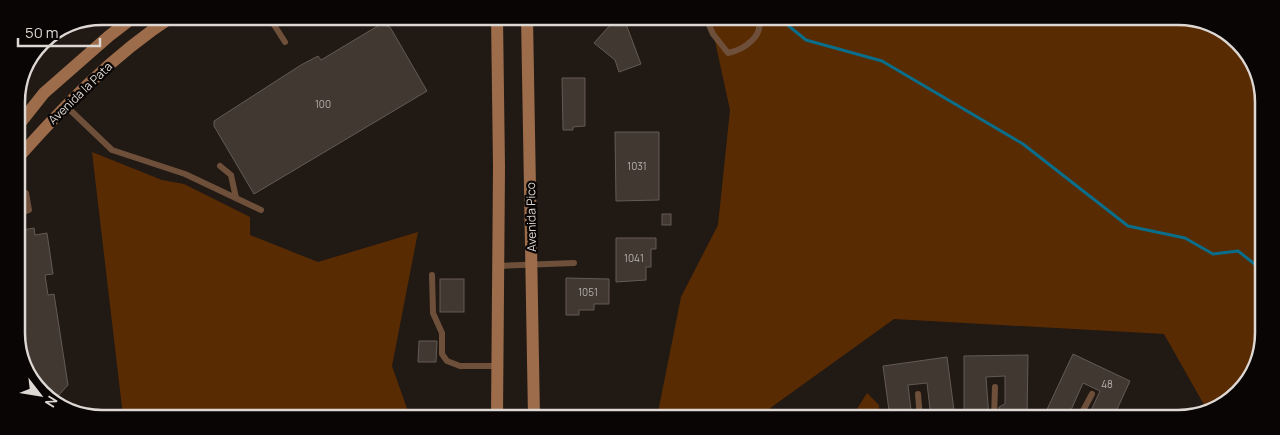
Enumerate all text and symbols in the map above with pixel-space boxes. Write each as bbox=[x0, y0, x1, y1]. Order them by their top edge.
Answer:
scale bar bbox=[18, 15, 100, 47]
text: 50 m bbox=[25, 22, 59, 43]
street label: Avenida la Pata bbox=[44, 58, 116, 128]
house number: 100 bbox=[315, 97, 331, 111]
house number: 1031 bbox=[627, 159, 647, 173]
street label: Avenida Pico bbox=[522, 182, 540, 252]
house number: 1041 bbox=[624, 251, 644, 265]
house number: 1051 bbox=[578, 285, 598, 299]
north arrow bbox=[15, 370, 65, 420]
house number: 48 bbox=[1101, 377, 1113, 391]
text: N bbox=[41, 393, 62, 411]

